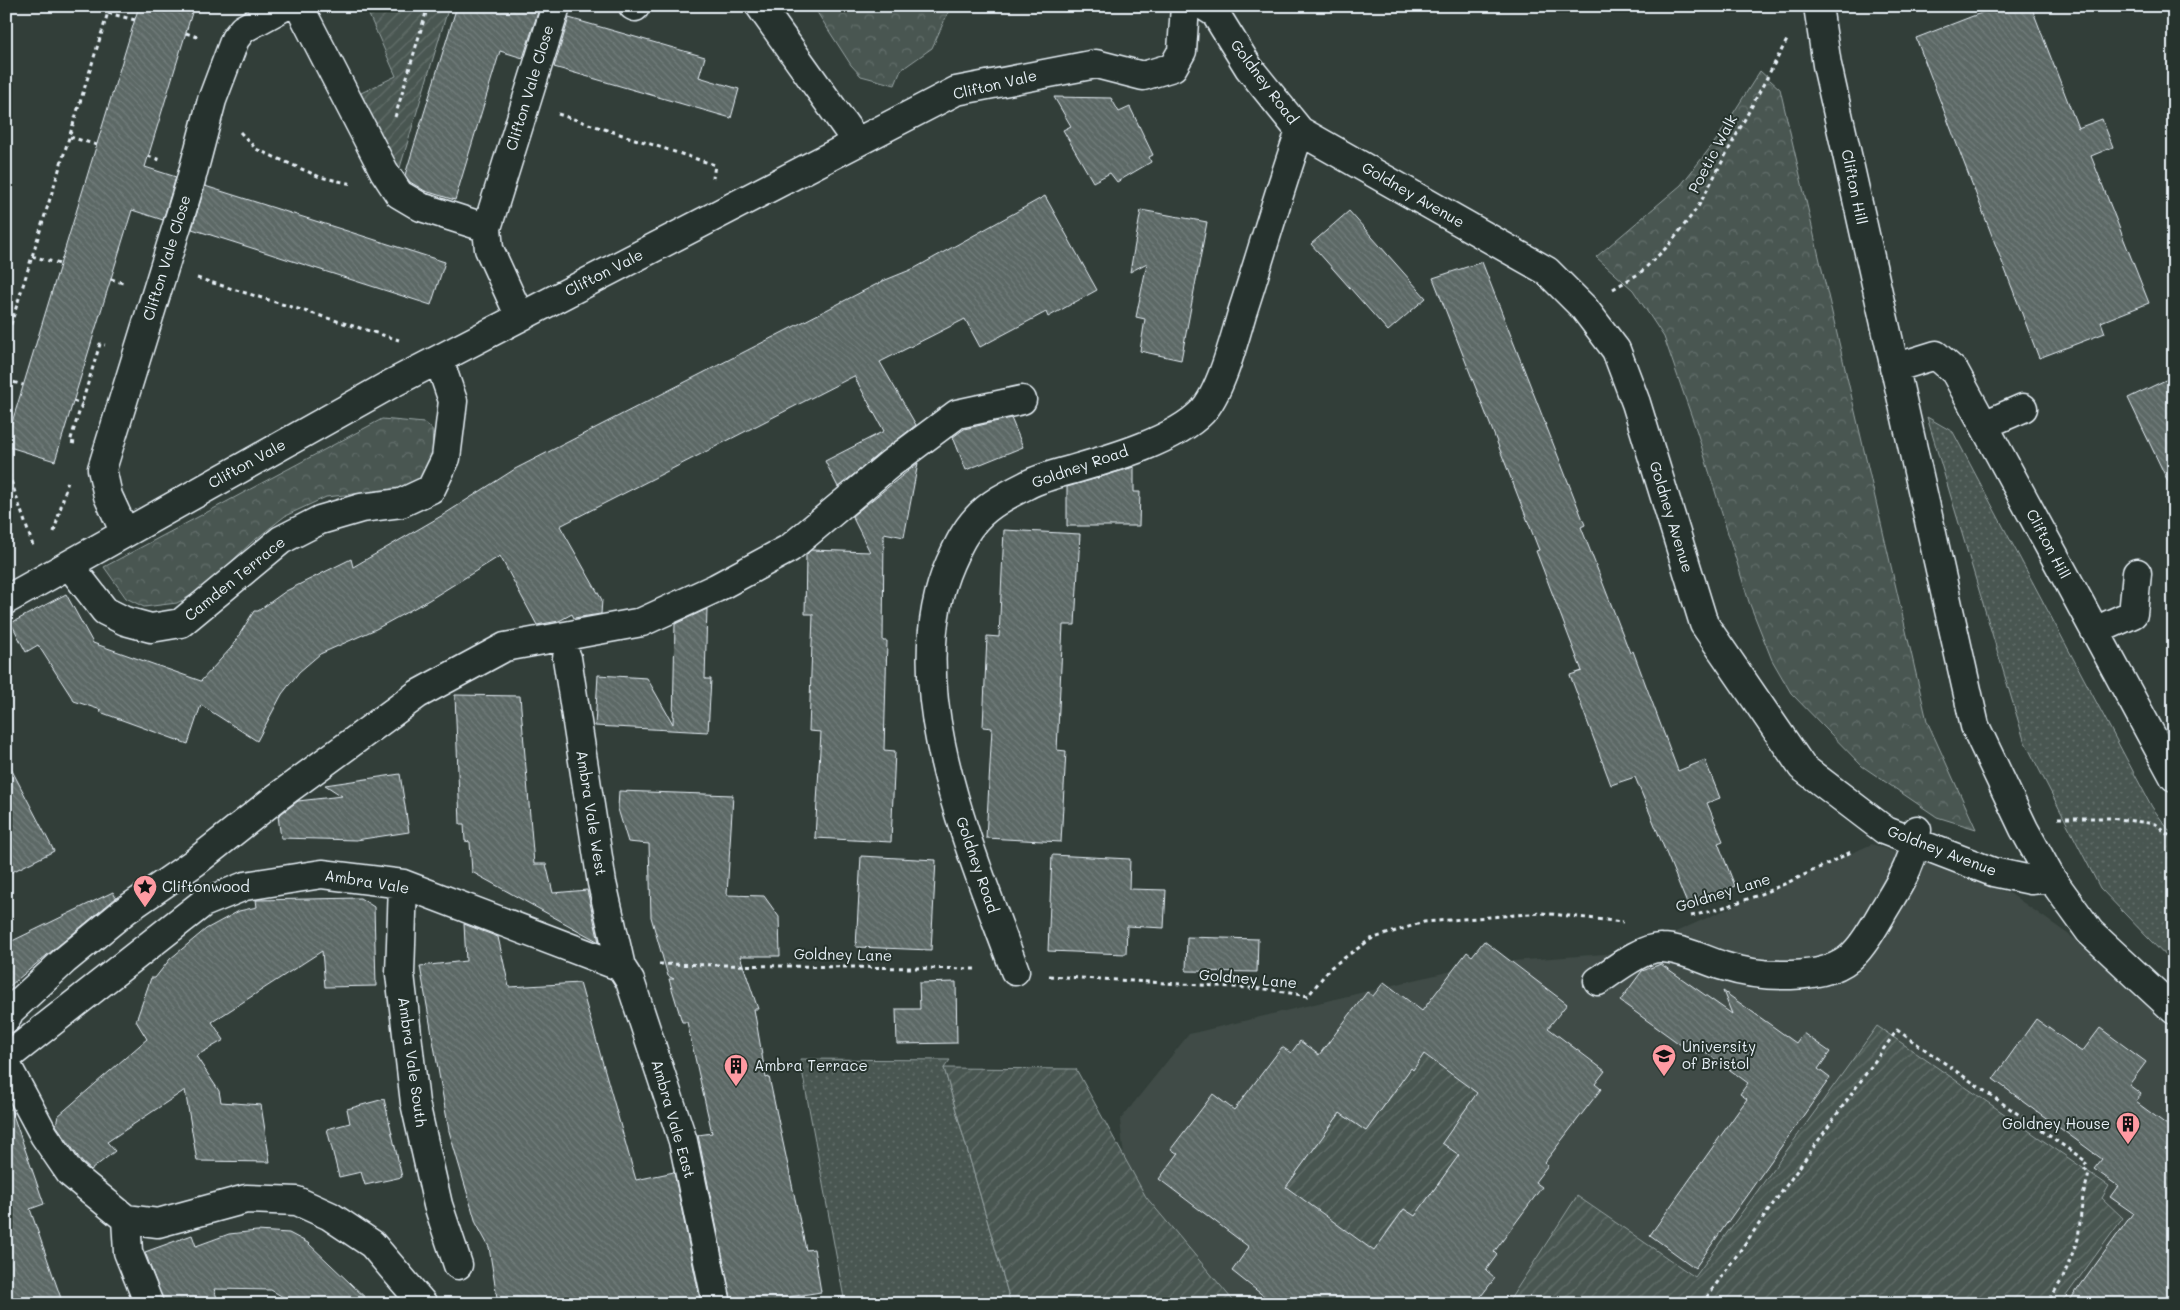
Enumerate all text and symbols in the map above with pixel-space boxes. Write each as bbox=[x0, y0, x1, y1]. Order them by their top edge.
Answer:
street label: Clifton Vale Close bbox=[500, 22, 558, 153]
street label: Goldney Road bbox=[1226, 35, 1303, 128]
street label: Clifton Vale bbox=[951, 65, 1039, 103]
street label: Poetic Walk bbox=[1683, 111, 1741, 196]
street label: Clifton Hill bbox=[1837, 147, 1873, 226]
street label: Goldney Avenue bbox=[1359, 157, 1468, 232]
street label: Clifton Vale Close bbox=[137, 192, 195, 323]
street label: Clifton Vale bbox=[561, 244, 646, 300]
street label: Clifton Vale bbox=[204, 434, 289, 493]
street label: Goldney Road bbox=[1029, 440, 1131, 492]
street label: Goldney Avenue bbox=[1646, 459, 1698, 575]
street label: Clifton Hill bbox=[2022, 505, 2076, 582]
street label: Camden Terrace bbox=[180, 531, 289, 625]
street label: Ambra Vale West bbox=[572, 749, 612, 877]
street label: Goldney Road bbox=[952, 814, 1004, 916]
street label: Goldney Avenue bbox=[1885, 820, 2000, 880]
street label: Ambra Vale bbox=[323, 864, 411, 898]
street label: Goldney Lane bbox=[1673, 868, 1773, 916]
place icon: Cliftonwood bbox=[132, 874, 158, 908]
place label: Cliftonwood bbox=[162, 876, 250, 896]
street label: Goldney Lane bbox=[794, 943, 892, 965]
street label: Goldney Lane bbox=[1198, 964, 1298, 992]
street label: Ambra Vale South bbox=[394, 996, 432, 1128]
place label: University of Bristol bbox=[1682, 1036, 1756, 1073]
school or university icon: University of Bristol bbox=[1651, 1043, 1677, 1077]
building icon: Ambra Terrace bbox=[723, 1053, 749, 1087]
place label: Ambra Terrace bbox=[754, 1055, 868, 1075]
street label: Ambra Vale East bbox=[648, 1057, 700, 1180]
building icon: Goldney House bbox=[2115, 1111, 2141, 1145]
place label: Goldney House bbox=[2002, 1113, 2110, 1133]

